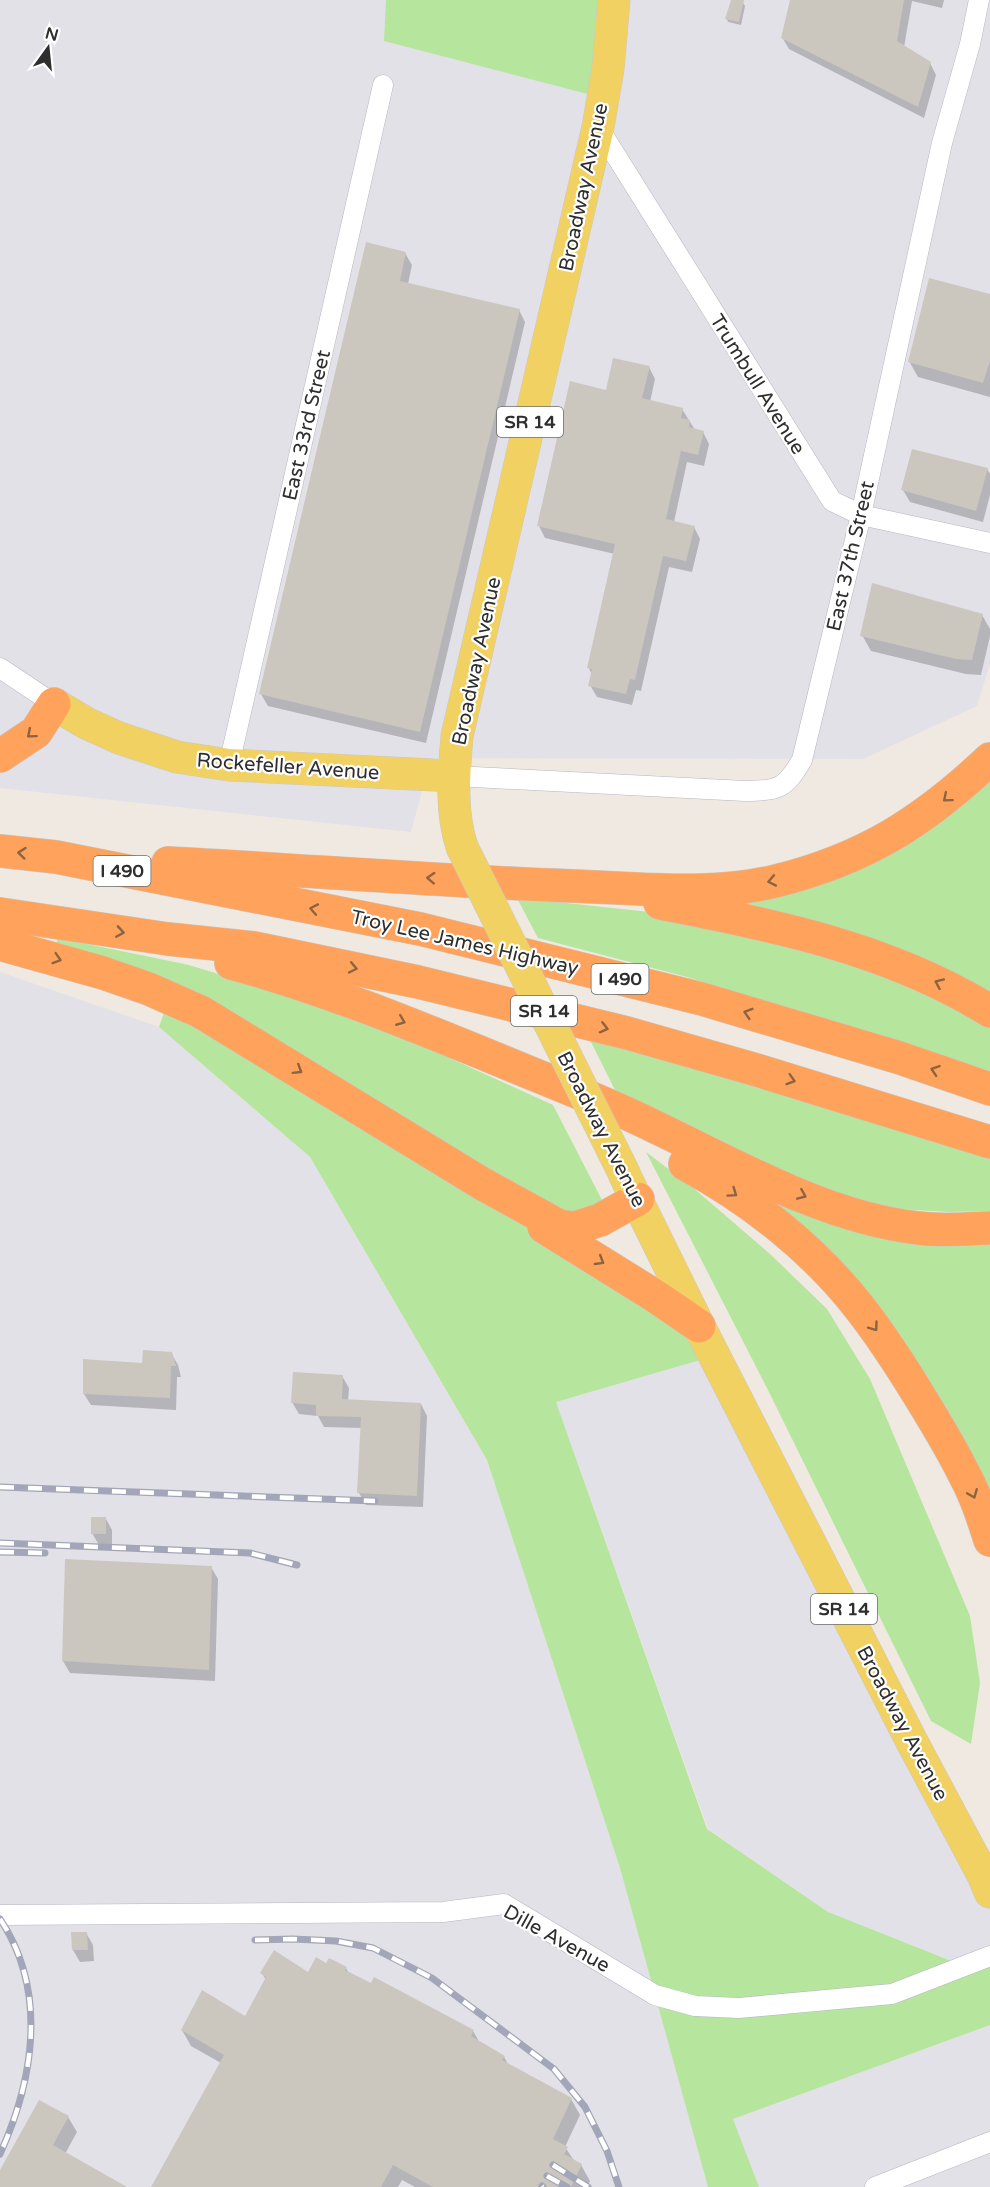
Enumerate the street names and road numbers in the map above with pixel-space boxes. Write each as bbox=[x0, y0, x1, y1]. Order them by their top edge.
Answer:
street label: Broadway Avenue bbox=[554, 101, 614, 274]
street label: Trumbull Avenue bbox=[704, 310, 810, 459]
street label: East 33rd Street bbox=[278, 347, 336, 503]
road number: SR 14 bbox=[497, 407, 563, 437]
street label: East 37th Street bbox=[822, 478, 880, 634]
street label: Broadway Avenue bbox=[447, 575, 507, 748]
street label: Rockefeller Avenue bbox=[196, 749, 380, 785]
road number: I 490 bbox=[94, 856, 150, 886]
street label: Troy Lee James Highway bbox=[349, 905, 581, 981]
road number: I 490 bbox=[592, 964, 648, 994]
road number: SR 14 bbox=[511, 996, 577, 1026]
street label: Broadway Avenue bbox=[552, 1048, 651, 1211]
road number: SR 14 bbox=[811, 1594, 877, 1624]
street label: Broadway Avenue bbox=[851, 1642, 953, 1805]
street label: Dille Avenue bbox=[499, 1900, 614, 1978]

